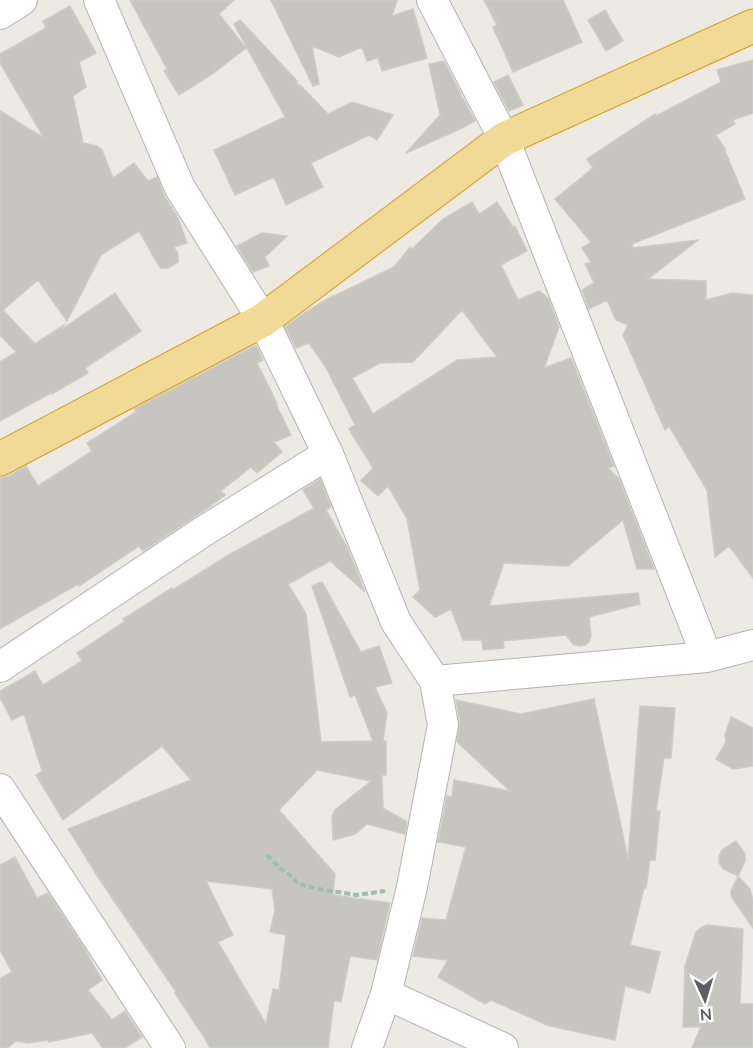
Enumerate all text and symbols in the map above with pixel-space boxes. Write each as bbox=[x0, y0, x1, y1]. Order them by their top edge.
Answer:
north arrow bbox=[675, 970, 735, 1030]
text: N bbox=[699, 1003, 713, 1025]

